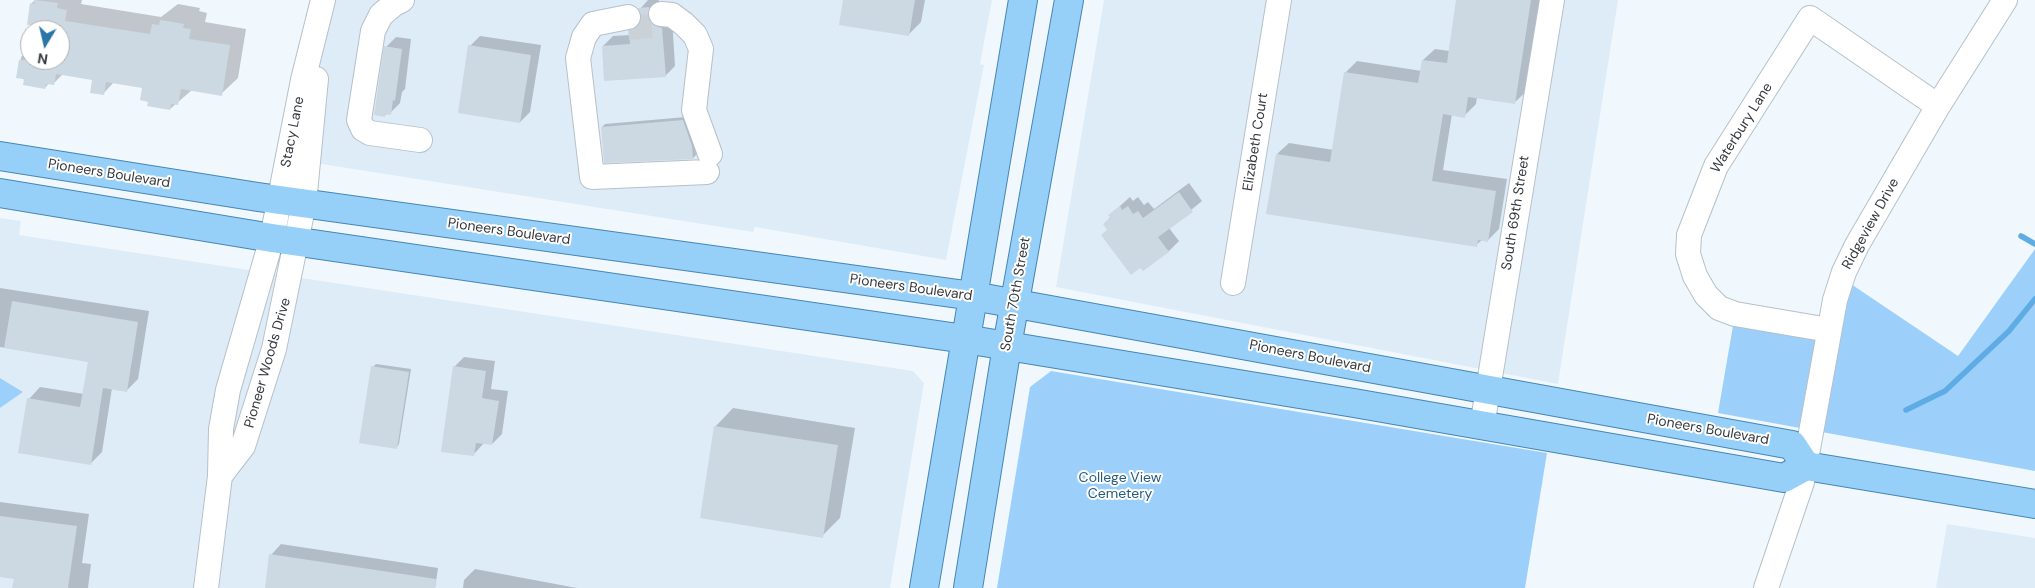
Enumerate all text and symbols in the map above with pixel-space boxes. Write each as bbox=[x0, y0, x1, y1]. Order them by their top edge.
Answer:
north arrow bbox=[20, 20, 70, 70]
text: N bbox=[36, 49, 49, 69]
street label: Waterbury Lane bbox=[1708, 80, 1776, 176]
street label: Elizabeth Court bbox=[1240, 92, 1272, 192]
street label: Stacy Lane bbox=[278, 95, 308, 169]
street label: South 69th Street bbox=[1499, 154, 1533, 272]
street label: Pioneers Boulevard bbox=[47, 156, 171, 192]
street label: Ridgeview Drive bbox=[1839, 175, 1903, 273]
street label: Pioneers Boulevard bbox=[447, 215, 571, 249]
street label: South 70th Street bbox=[998, 236, 1034, 352]
street label: Pioneers Boulevard bbox=[849, 271, 973, 305]
street label: Pioneer Woods Drive bbox=[241, 296, 295, 430]
street label: Pioneers Boulevard bbox=[1248, 337, 1372, 377]
street label: Pioneers Boulevard bbox=[1646, 411, 1770, 449]
park label: College View Cemetery bbox=[1079, 470, 1161, 502]

